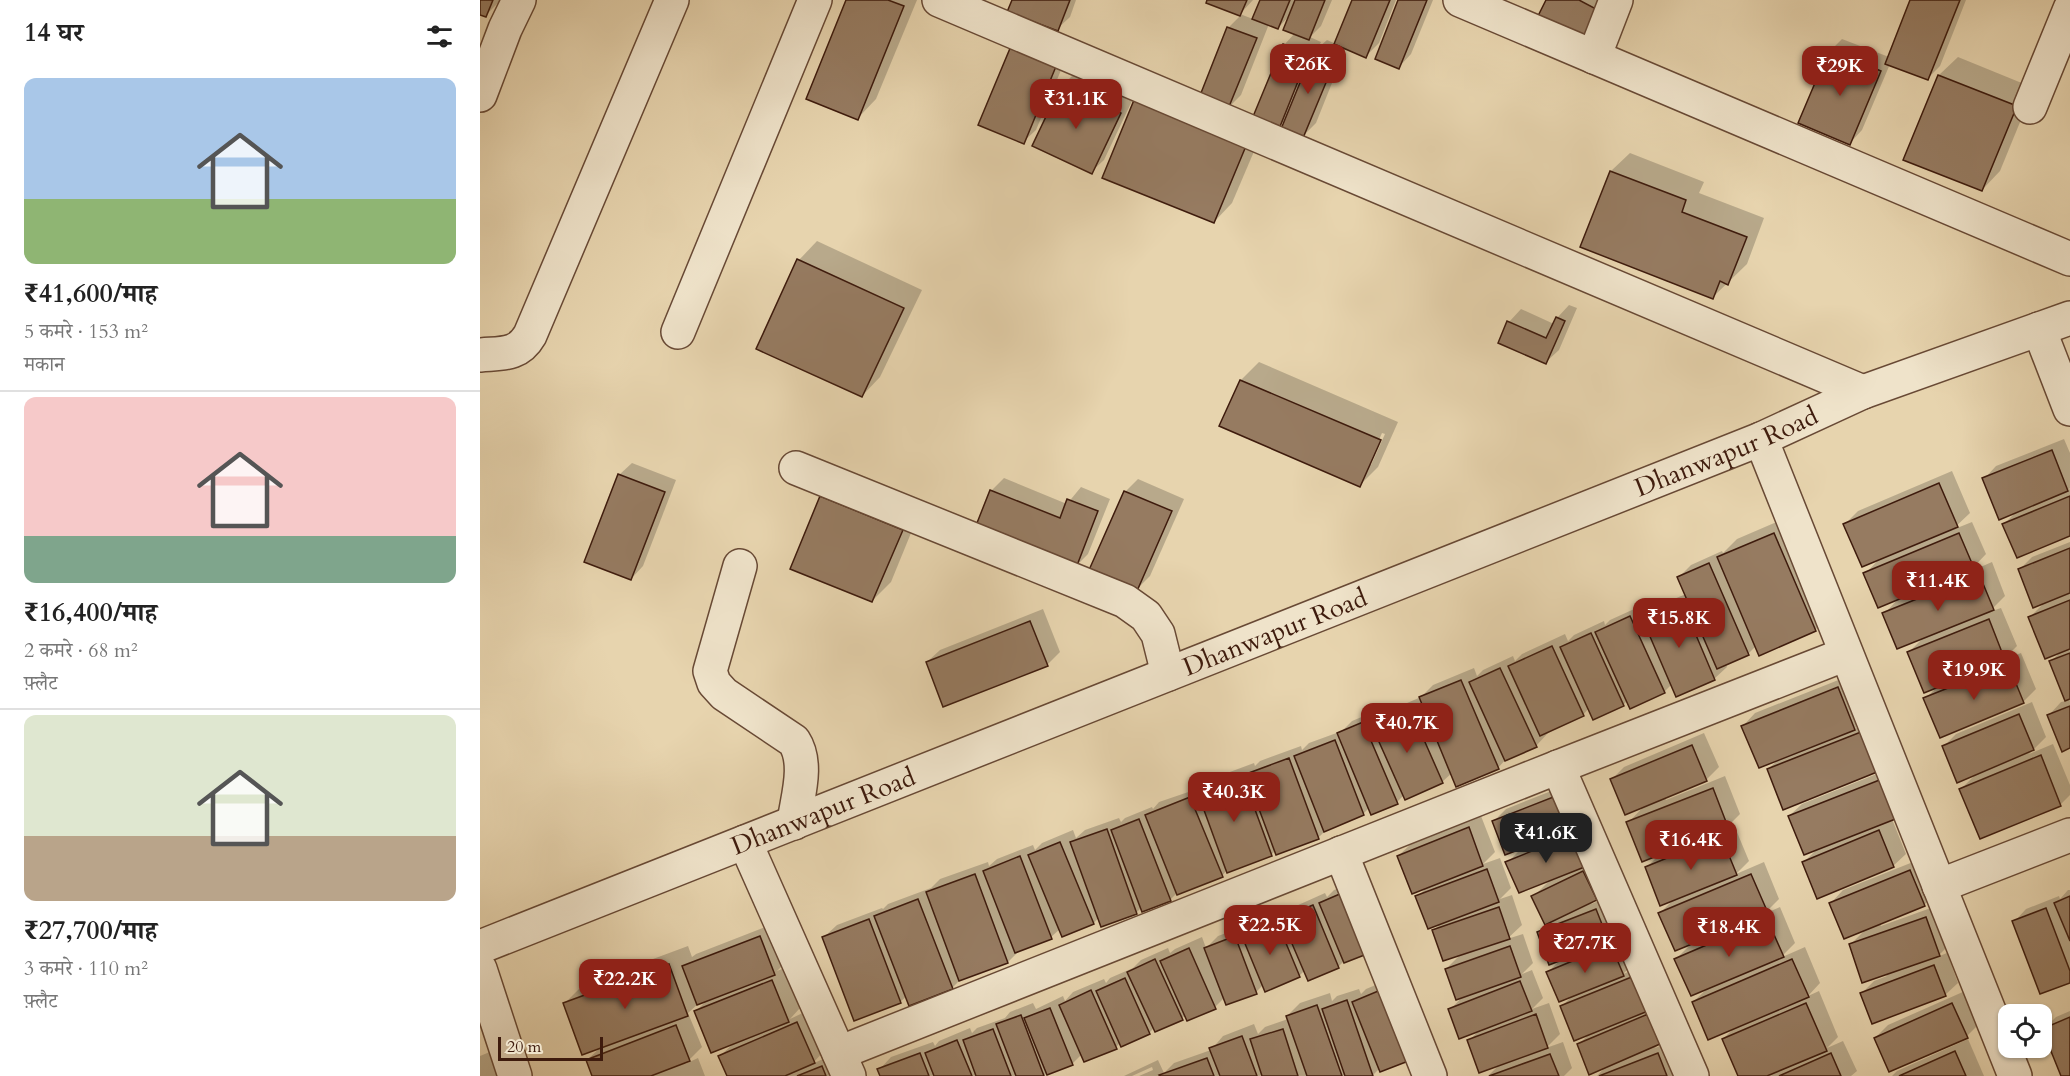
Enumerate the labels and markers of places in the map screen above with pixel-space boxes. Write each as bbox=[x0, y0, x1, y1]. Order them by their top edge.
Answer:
pin: ₹26K bbox=[1272, 44, 1344, 95]
pin: ₹29K bbox=[1804, 46, 1876, 97]
pin: ₹31.1K bbox=[1027, 79, 1125, 130]
pin: ₹11.4K bbox=[1889, 561, 1987, 612]
pin: ₹15.8K bbox=[1630, 598, 1728, 649]
pin: ₹19.9K bbox=[1925, 650, 2023, 701]
pin: ₹40.7K bbox=[1358, 703, 1456, 754]
pin: ₹40.3K bbox=[1185, 772, 1283, 823]
pin: ₹41.6K bbox=[1497, 813, 1595, 864]
pin: ₹16.4K bbox=[1642, 820, 1740, 871]
pin: ₹22.5K bbox=[1221, 905, 1319, 956]
pin: ₹18.4K bbox=[1680, 907, 1778, 958]
pin: ₹27.7K bbox=[1536, 923, 1634, 974]
pin: ₹22.2K bbox=[576, 959, 674, 1010]

